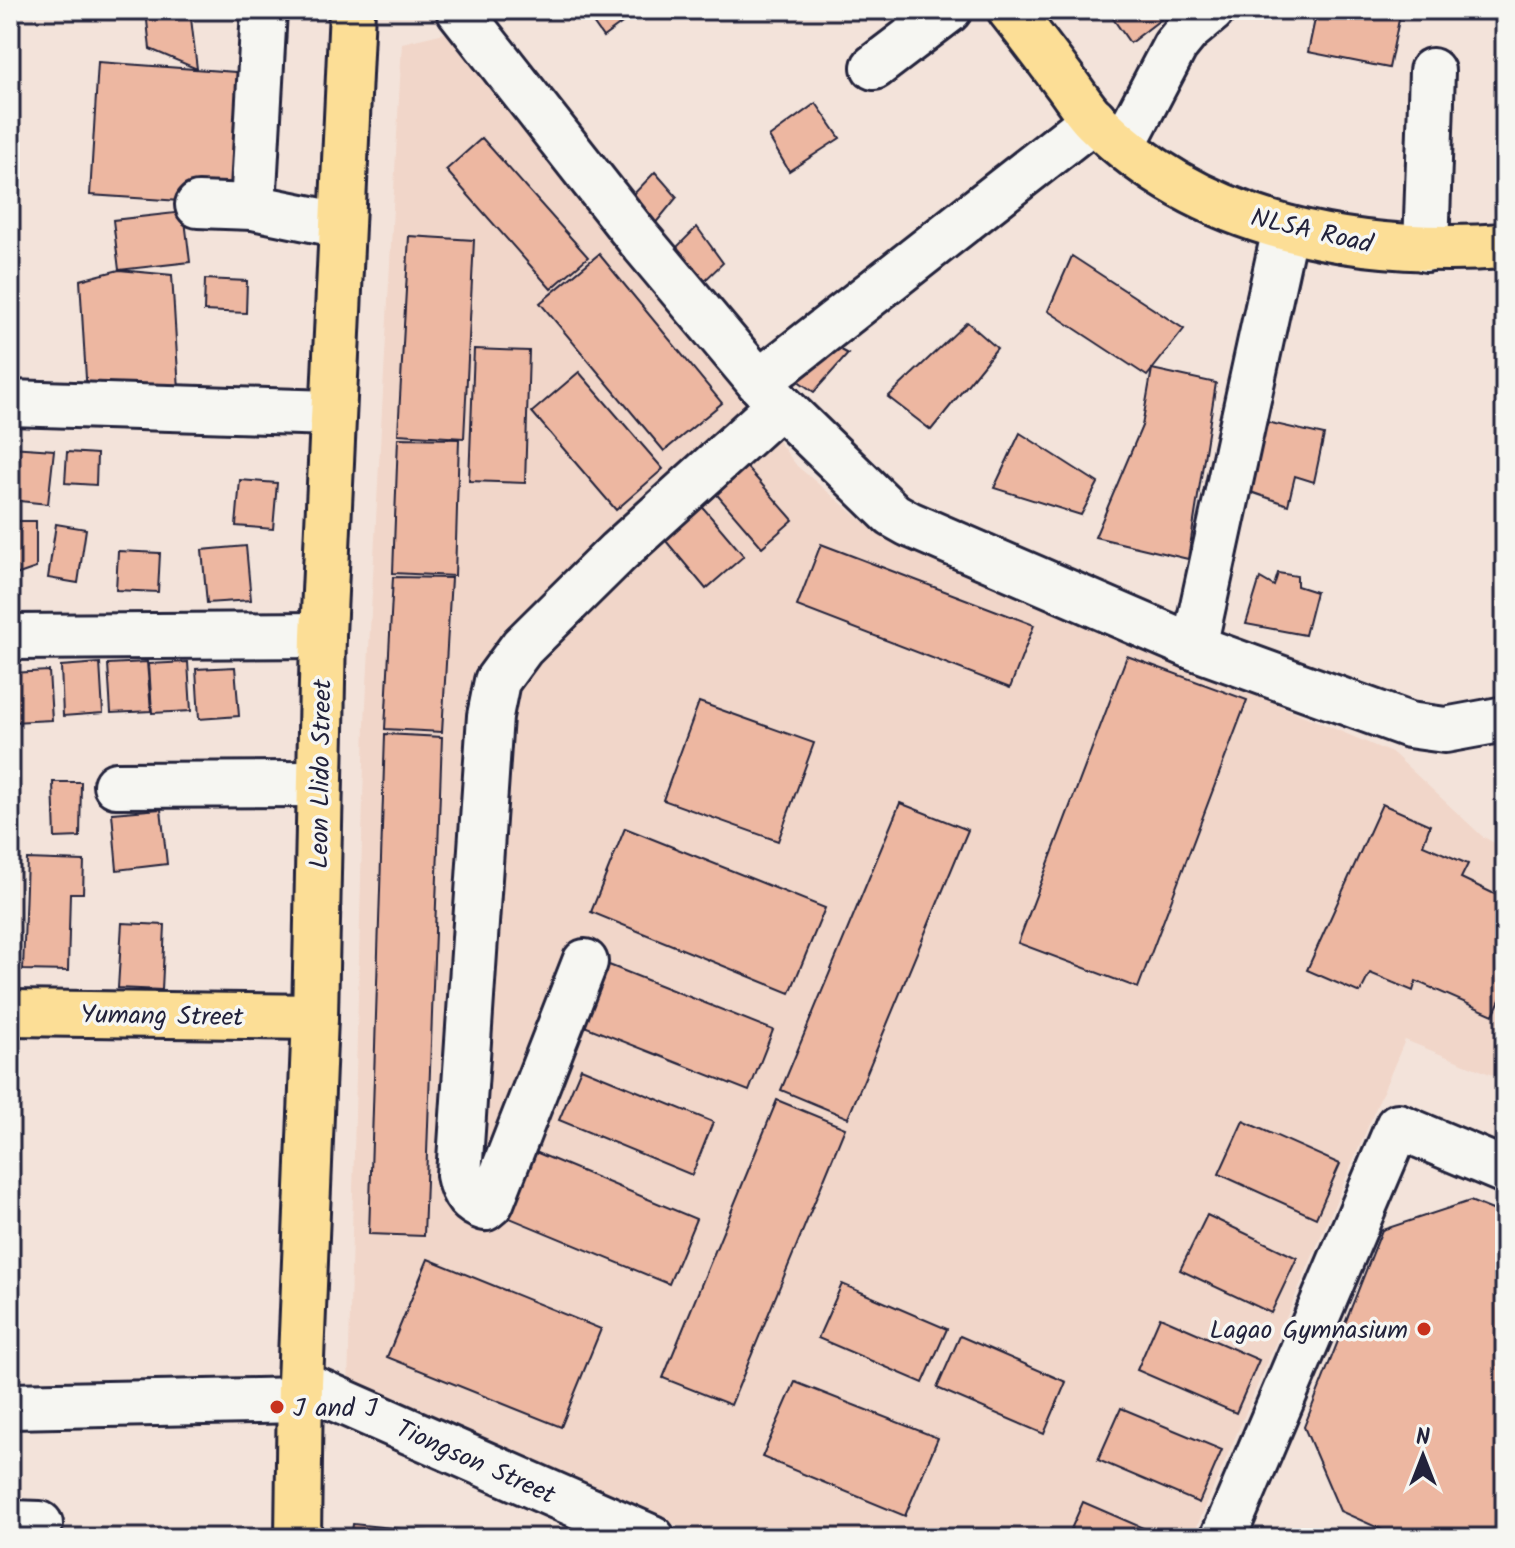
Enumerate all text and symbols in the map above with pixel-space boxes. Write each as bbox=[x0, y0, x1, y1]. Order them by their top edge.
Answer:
street label: NLSA Road bbox=[1246, 198, 1378, 267]
street label: Leon Llido Street bbox=[299, 678, 345, 869]
street label: Yumang Street bbox=[80, 995, 245, 1039]
place label: Lagao Gymnasium bbox=[1210, 1310, 1408, 1352]
marker: Lagao Gymnasium bbox=[1415, 1320, 1433, 1338]
place label: J and J bbox=[293, 1388, 378, 1430]
marker: J and J bbox=[268, 1398, 286, 1416]
street label: Tiongson Street bbox=[388, 1409, 563, 1517]
north arrow bbox=[1383, 1416, 1463, 1496]
text: N bbox=[1416, 1421, 1430, 1456]

